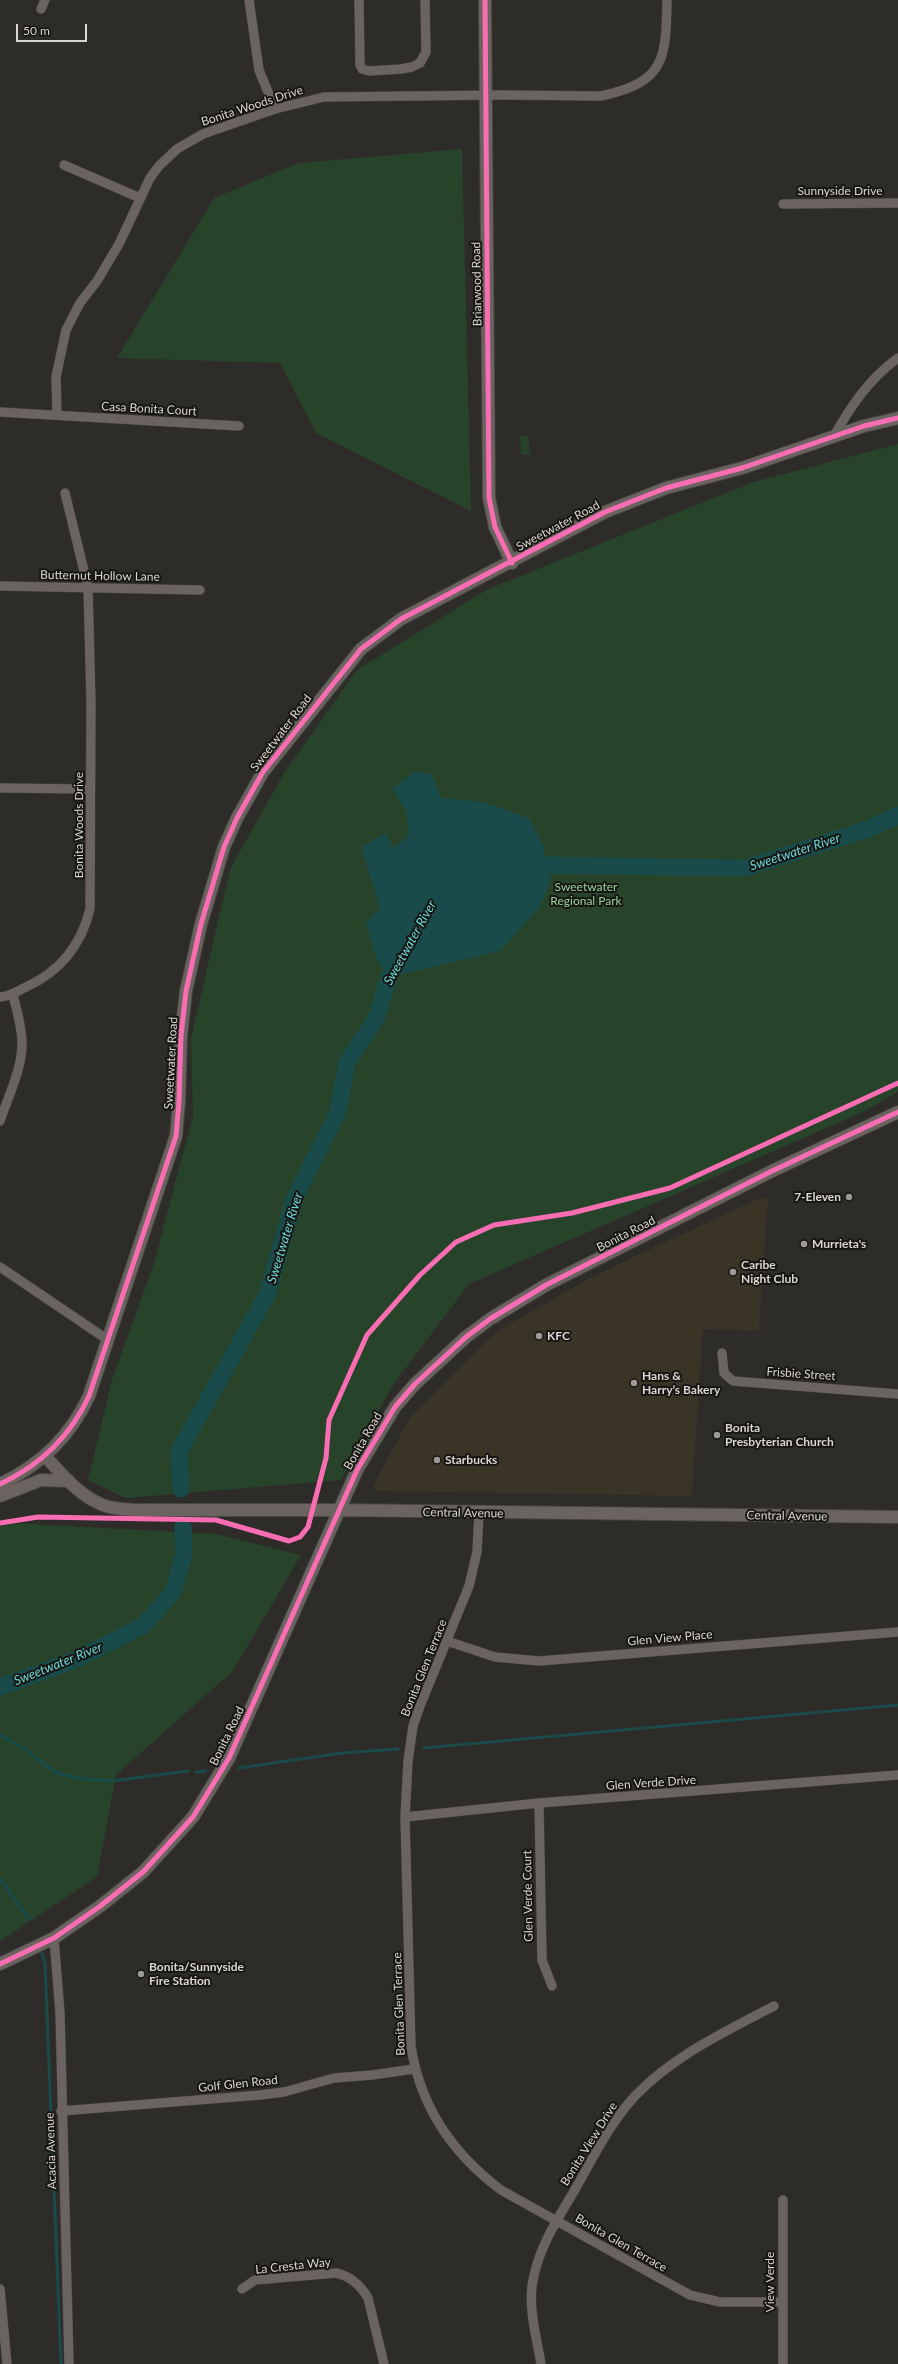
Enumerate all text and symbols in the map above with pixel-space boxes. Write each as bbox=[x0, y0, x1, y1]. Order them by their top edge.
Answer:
scale bar bbox=[18, 16, 89, 42]
text: 50 m bbox=[23, 23, 50, 38]
street label: Bonita Woods Drive bbox=[199, 83, 305, 129]
street label: Sunnyside Drive bbox=[797, 184, 883, 198]
street label: Briarwood Road bbox=[469, 242, 485, 326]
street label: Casa Bonita Court bbox=[101, 399, 197, 419]
street label: Sweetwater Road bbox=[514, 498, 602, 554]
street label: Butternut Hollow Lane bbox=[40, 568, 160, 584]
street label: Sweetwater Road bbox=[247, 692, 315, 774]
street label: Bonita Woods Drive bbox=[72, 772, 86, 878]
water label: Sweetwater River bbox=[748, 830, 842, 874]
park label: Sweetwater Regional Park bbox=[550, 880, 622, 908]
water label: Sweetwater River bbox=[380, 898, 440, 988]
street label: Sweetwater Road bbox=[161, 1016, 181, 1110]
place label: 7-Eleven bbox=[794, 1190, 841, 1204]
water label: Sweetwater River bbox=[264, 1191, 306, 1285]
marker: 7-Eleven bbox=[844, 1192, 854, 1202]
street label: Bonita Road bbox=[594, 1213, 658, 1255]
place label: Murrieta's bbox=[812, 1237, 866, 1251]
marker: Murrieta's bbox=[799, 1239, 809, 1249]
place label: Caribe Night Club bbox=[741, 1258, 798, 1286]
marker: Caribe Night Club bbox=[728, 1267, 738, 1277]
place label: KFC bbox=[547, 1329, 570, 1343]
marker: KFC bbox=[534, 1331, 544, 1341]
street label: Frisbie Street bbox=[766, 1364, 836, 1384]
place label: Hans & Harry’s Bakery bbox=[642, 1369, 720, 1397]
marker: Hans & Harry’s Bakery bbox=[629, 1378, 639, 1388]
street label: Bonita Road bbox=[341, 1410, 385, 1472]
place label: Bonita Presbyterian Church bbox=[725, 1421, 834, 1449]
marker: Bonita Presbyterian Church bbox=[712, 1430, 722, 1440]
place label: Starbucks bbox=[445, 1453, 497, 1467]
marker: Starbucks bbox=[432, 1455, 442, 1465]
street label: Central Avenue bbox=[422, 1505, 504, 1521]
street label: Central Avenue bbox=[746, 1508, 828, 1524]
street label: Bonita Glen Terrace bbox=[398, 1617, 450, 1719]
street label: Glen View Place bbox=[627, 1627, 713, 1649]
water label: Sweetwater River bbox=[12, 1639, 104, 1689]
street label: Bonita Road bbox=[207, 1704, 247, 1768]
street label: Glen Verde Drive bbox=[606, 1773, 696, 1793]
street label: Glen Verde Court bbox=[520, 1850, 536, 1942]
street label: Bonita Glen Terrace bbox=[390, 1952, 408, 2056]
place label: Bonita/Sunnyside Fire Station bbox=[149, 1960, 244, 1988]
marker: Bonita/Sunnyside Fire Station bbox=[136, 1969, 146, 1979]
street label: Golf Glen Road bbox=[198, 2073, 278, 2095]
street label: Bonita View Drive bbox=[558, 2100, 620, 2188]
street label: Acacia Avenue bbox=[42, 2112, 60, 2190]
street label: Bonita Glen Terrace bbox=[573, 2211, 669, 2275]
street label: View Verde bbox=[763, 2252, 777, 2312]
street label: La Cresta Way bbox=[254, 2255, 332, 2277]

